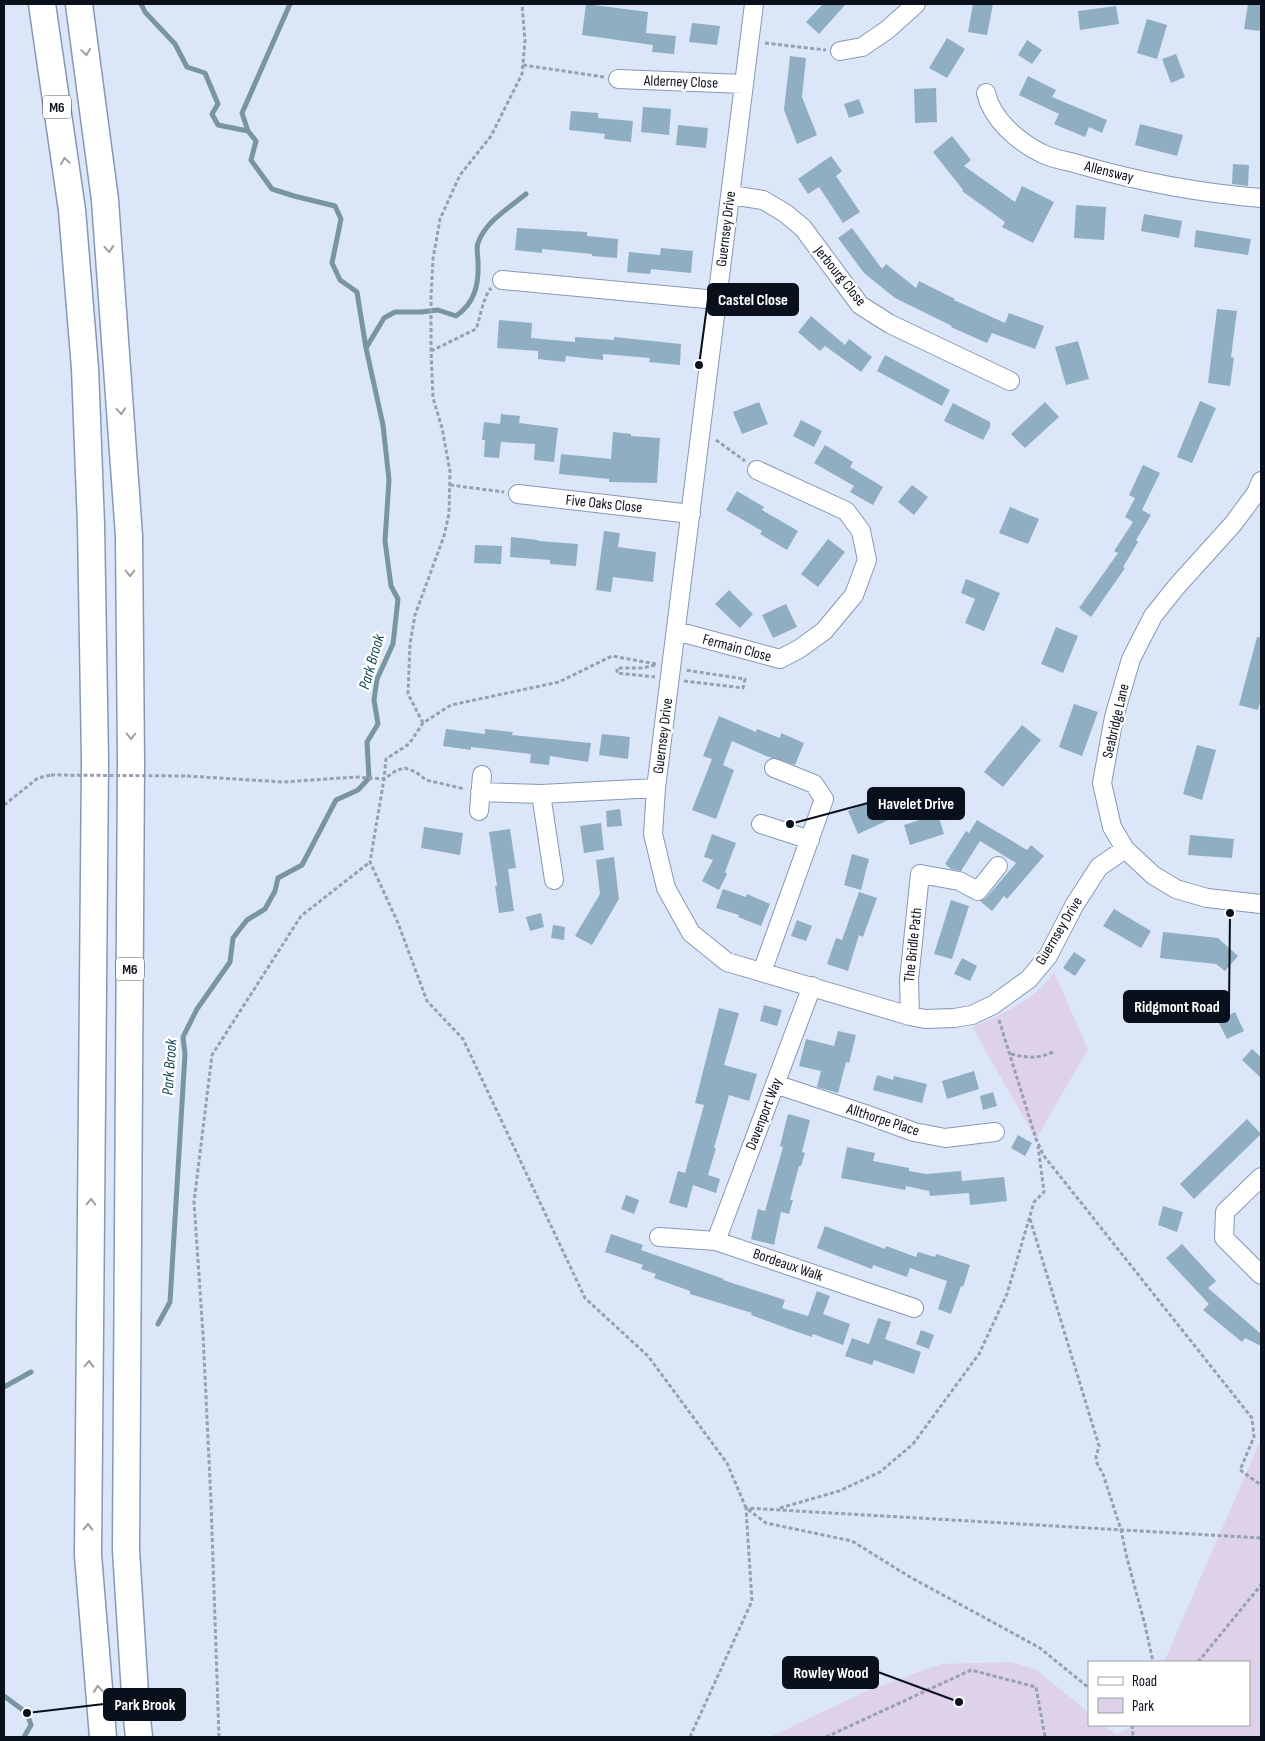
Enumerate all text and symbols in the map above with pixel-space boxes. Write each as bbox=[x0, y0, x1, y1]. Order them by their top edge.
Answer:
one-way arrow bbox=[80, 48, 90, 56]
street label: Alderney Close bbox=[643, 71, 718, 93]
road number: M6 bbox=[43, 95, 71, 118]
one-way arrow bbox=[60, 157, 71, 165]
street label: Allensway bbox=[1082, 157, 1136, 187]
street label: Guernsey Drive bbox=[712, 190, 740, 268]
street label: Jerbourg Close bbox=[809, 241, 870, 310]
one-way arrow bbox=[103, 245, 114, 253]
callout: Castel Close bbox=[708, 284, 798, 315]
text: Castel Close bbox=[718, 291, 788, 310]
one-way arrow bbox=[115, 407, 126, 415]
street label: Five Oaks Close bbox=[565, 491, 643, 517]
one-way arrow bbox=[125, 570, 135, 577]
street label: Fermain Close bbox=[700, 630, 774, 666]
water label: Park Brook bbox=[355, 631, 389, 692]
street label: Seabridge Lane bbox=[1098, 682, 1134, 760]
street label: Guernsey Drive bbox=[649, 697, 677, 775]
one-way arrow bbox=[126, 732, 136, 740]
callout: Havelet Drive bbox=[868, 788, 964, 819]
text: Havelet Drive bbox=[878, 795, 954, 814]
street label: Guernsey Drive bbox=[1031, 893, 1087, 969]
street label: The Bridle Path bbox=[900, 907, 926, 983]
road number: M6 bbox=[116, 958, 144, 981]
callout: Ridgmont Road bbox=[1124, 991, 1229, 1022]
text: Ridgmont Road bbox=[1134, 998, 1220, 1017]
water label: Park Brook bbox=[159, 1037, 182, 1096]
street label: Davenport Way bbox=[742, 1075, 787, 1153]
street label: Allthorpe Place bbox=[843, 1099, 922, 1141]
one-way arrow bbox=[86, 1197, 96, 1205]
street label: Bordeaux Walk bbox=[750, 1244, 826, 1286]
one-way arrow bbox=[84, 1360, 95, 1368]
one-way arrow bbox=[83, 1522, 93, 1530]
callout: Rowley Wood bbox=[783, 1657, 878, 1688]
legend bbox=[1088, 1661, 1250, 1726]
text: Rowley Wood bbox=[793, 1664, 869, 1683]
text: Road bbox=[1132, 1672, 1157, 1691]
one-way arrow bbox=[93, 1684, 104, 1692]
callout: Park Brook bbox=[104, 1689, 185, 1720]
text: Park Brook bbox=[115, 1696, 176, 1715]
text: Park bbox=[1132, 1697, 1154, 1716]

